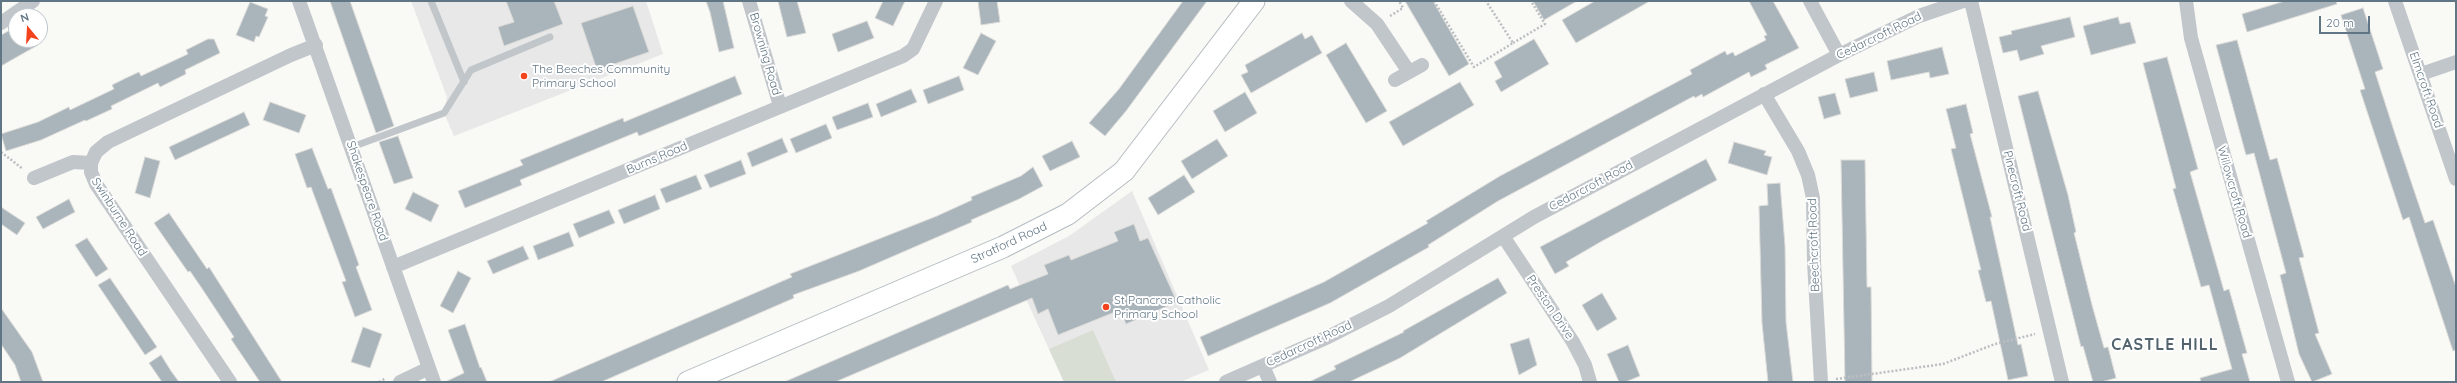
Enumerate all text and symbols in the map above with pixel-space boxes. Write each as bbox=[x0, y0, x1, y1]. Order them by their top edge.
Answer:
north arrow bbox=[8, 8, 48, 48]
scale bar bbox=[2321, 8, 2372, 34]
street label: Cedarcroft Road bbox=[1834, 9, 1924, 63]
text: N bbox=[19, 10, 31, 25]
street label: Browning Road bbox=[746, 11, 784, 97]
text: 20 m bbox=[2326, 15, 2354, 30]
street label: Elmcroft Road bbox=[2406, 50, 2446, 130]
place label: The Beeches Community Primary School bbox=[532, 62, 670, 90]
marker: The Beeches Community Primary School bbox=[519, 71, 529, 81]
street label: Shakespeare Road bbox=[343, 139, 391, 243]
street label: Burns Road bbox=[624, 139, 690, 177]
street label: Willowcroft Road bbox=[2214, 144, 2254, 240]
street label: Pinecroft Road bbox=[2000, 149, 2034, 233]
street label: Cedarcroft Road bbox=[1547, 158, 1635, 214]
street label: Swinburne Road bbox=[88, 175, 150, 259]
street label: Beechcroft Road bbox=[1805, 198, 1823, 292]
street label: Stratford Road bbox=[969, 219, 1049, 267]
street label: Preston Drive bbox=[1523, 272, 1577, 342]
place label: St Pancras Catholic Primary School bbox=[1114, 293, 1221, 321]
marker: St Pancras Catholic Primary School bbox=[1101, 302, 1111, 312]
street label: Cedarcroft Road bbox=[1264, 318, 1354, 370]
district label: CASTLE HILL bbox=[2111, 335, 2219, 355]

